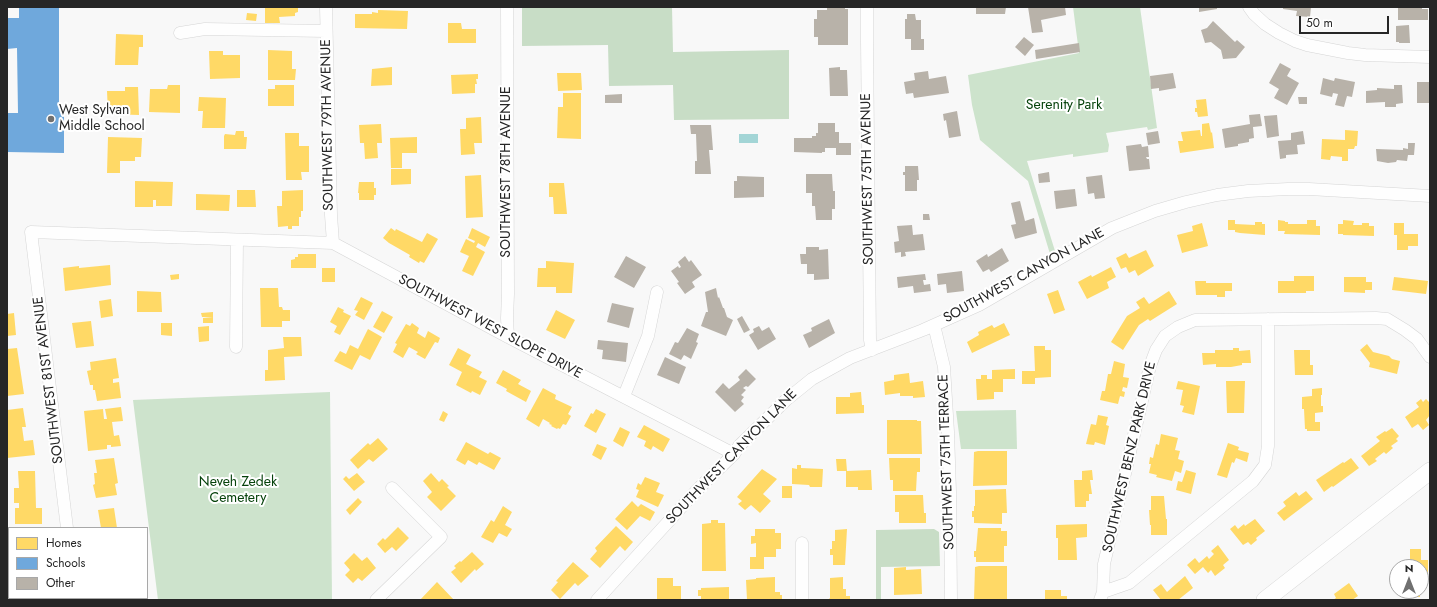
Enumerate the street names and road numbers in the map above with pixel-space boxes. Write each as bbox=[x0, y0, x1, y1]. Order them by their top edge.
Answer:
street label: SOUTHWEST 79TH AVENUE bbox=[318, 39, 338, 211]
street label: SOUTHWEST 78TH AVENUE bbox=[499, 86, 515, 258]
street label: SOUTHWEST 75TH AVENUE bbox=[858, 93, 878, 265]
street label: SOUTHWEST CANYON LANE bbox=[941, 225, 1107, 327]
street label: SOUTHWEST WEST SLOPE DRIVE bbox=[395, 271, 585, 383]
street label: SOUTHWEST 81ST AVENUE bbox=[30, 295, 68, 465]
street label: SOUTHWEST BENZ PARK DRIVE bbox=[1100, 360, 1160, 554]
street label: SOUTHWEST 75TH TERRACE bbox=[936, 374, 958, 550]
street label: SOUTHWEST CANYON LANE bbox=[663, 386, 801, 528]

